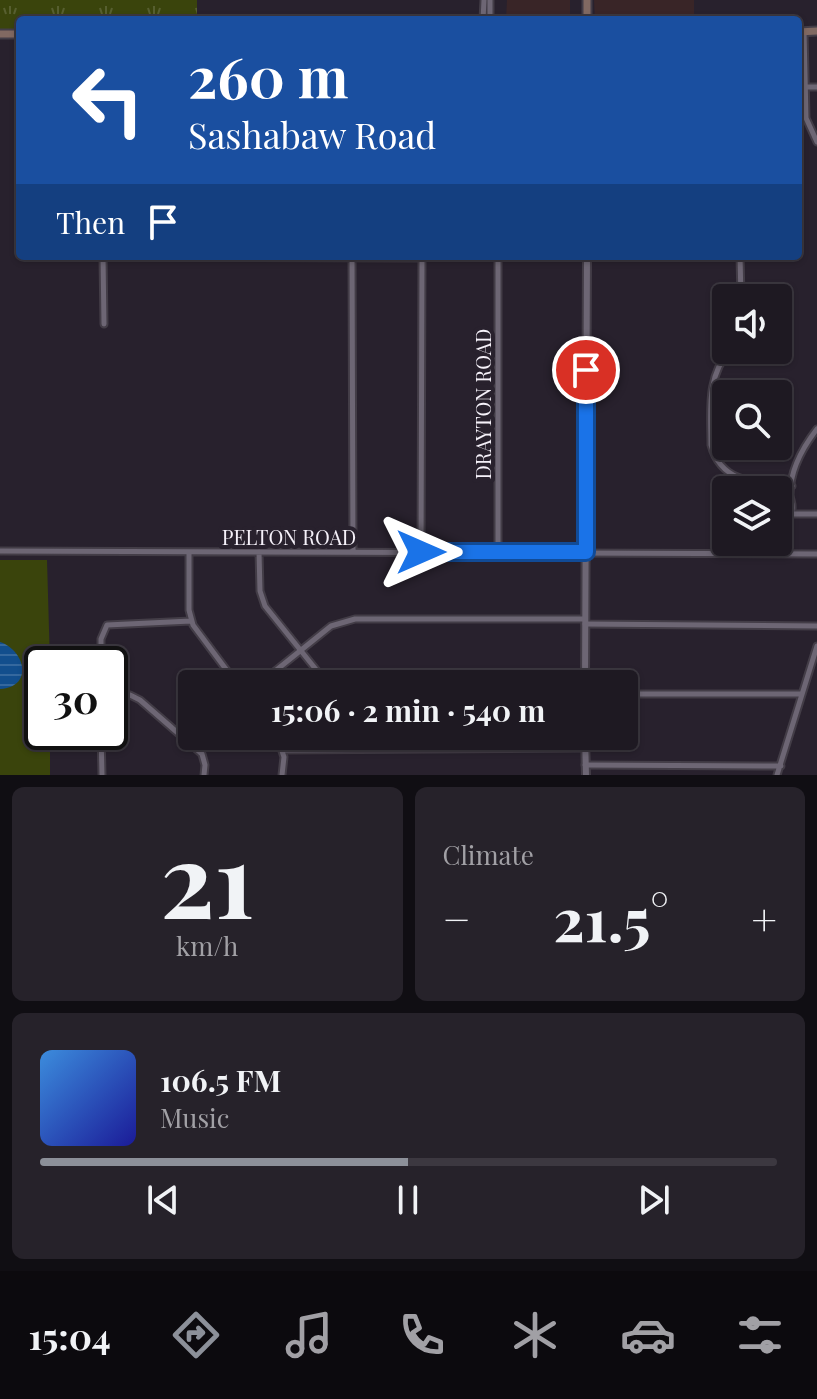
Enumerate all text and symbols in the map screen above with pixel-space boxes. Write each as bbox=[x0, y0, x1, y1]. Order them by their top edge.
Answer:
text: 260 m bbox=[188, 38, 349, 113]
icon: left bbox=[56, 48, 160, 152]
text: Sashabaw Road bbox=[188, 110, 436, 158]
icon: arrive bbox=[141, 200, 185, 244]
text: Then bbox=[56, 202, 125, 242]
map controls bbox=[712, 284, 792, 556]
button: sound bbox=[712, 284, 792, 364]
street label: DRAYTON ROAD bbox=[469, 329, 496, 479]
pin bbox=[552, 336, 620, 404]
icon: arrive bbox=[564, 348, 608, 392]
button: search bbox=[712, 380, 792, 460]
button: layers bbox=[712, 476, 792, 556]
position arrow bbox=[379, 510, 463, 594]
street label: PELTON ROAD bbox=[222, 523, 356, 550]
speed limit sign: 30 bbox=[24, 646, 128, 750]
text: 15:06 · 2 min · 540 m bbox=[271, 690, 545, 730]
text: 21 bbox=[160, 806, 254, 945]
text: Climate bbox=[443, 837, 534, 872]
text: 21.5° bbox=[553, 877, 669, 957]
text: − bbox=[443, 888, 471, 947]
text: + bbox=[751, 888, 777, 947]
text: km/h bbox=[176, 928, 238, 963]
text: 106.5 FM bbox=[160, 1060, 281, 1100]
text: Music bbox=[160, 1100, 229, 1135]
icon: previous bbox=[141, 1178, 185, 1222]
icon: pause bbox=[386, 1178, 430, 1222]
icon: next bbox=[632, 1178, 676, 1222]
icon: directions bbox=[168, 1307, 224, 1363]
icon: music bbox=[281, 1307, 337, 1363]
icon: phone bbox=[394, 1307, 450, 1363]
icon: climate bbox=[507, 1307, 563, 1363]
icon: car bbox=[620, 1307, 676, 1363]
icon: filters bbox=[732, 1307, 788, 1363]
text: 15:04 bbox=[28, 1311, 111, 1359]

